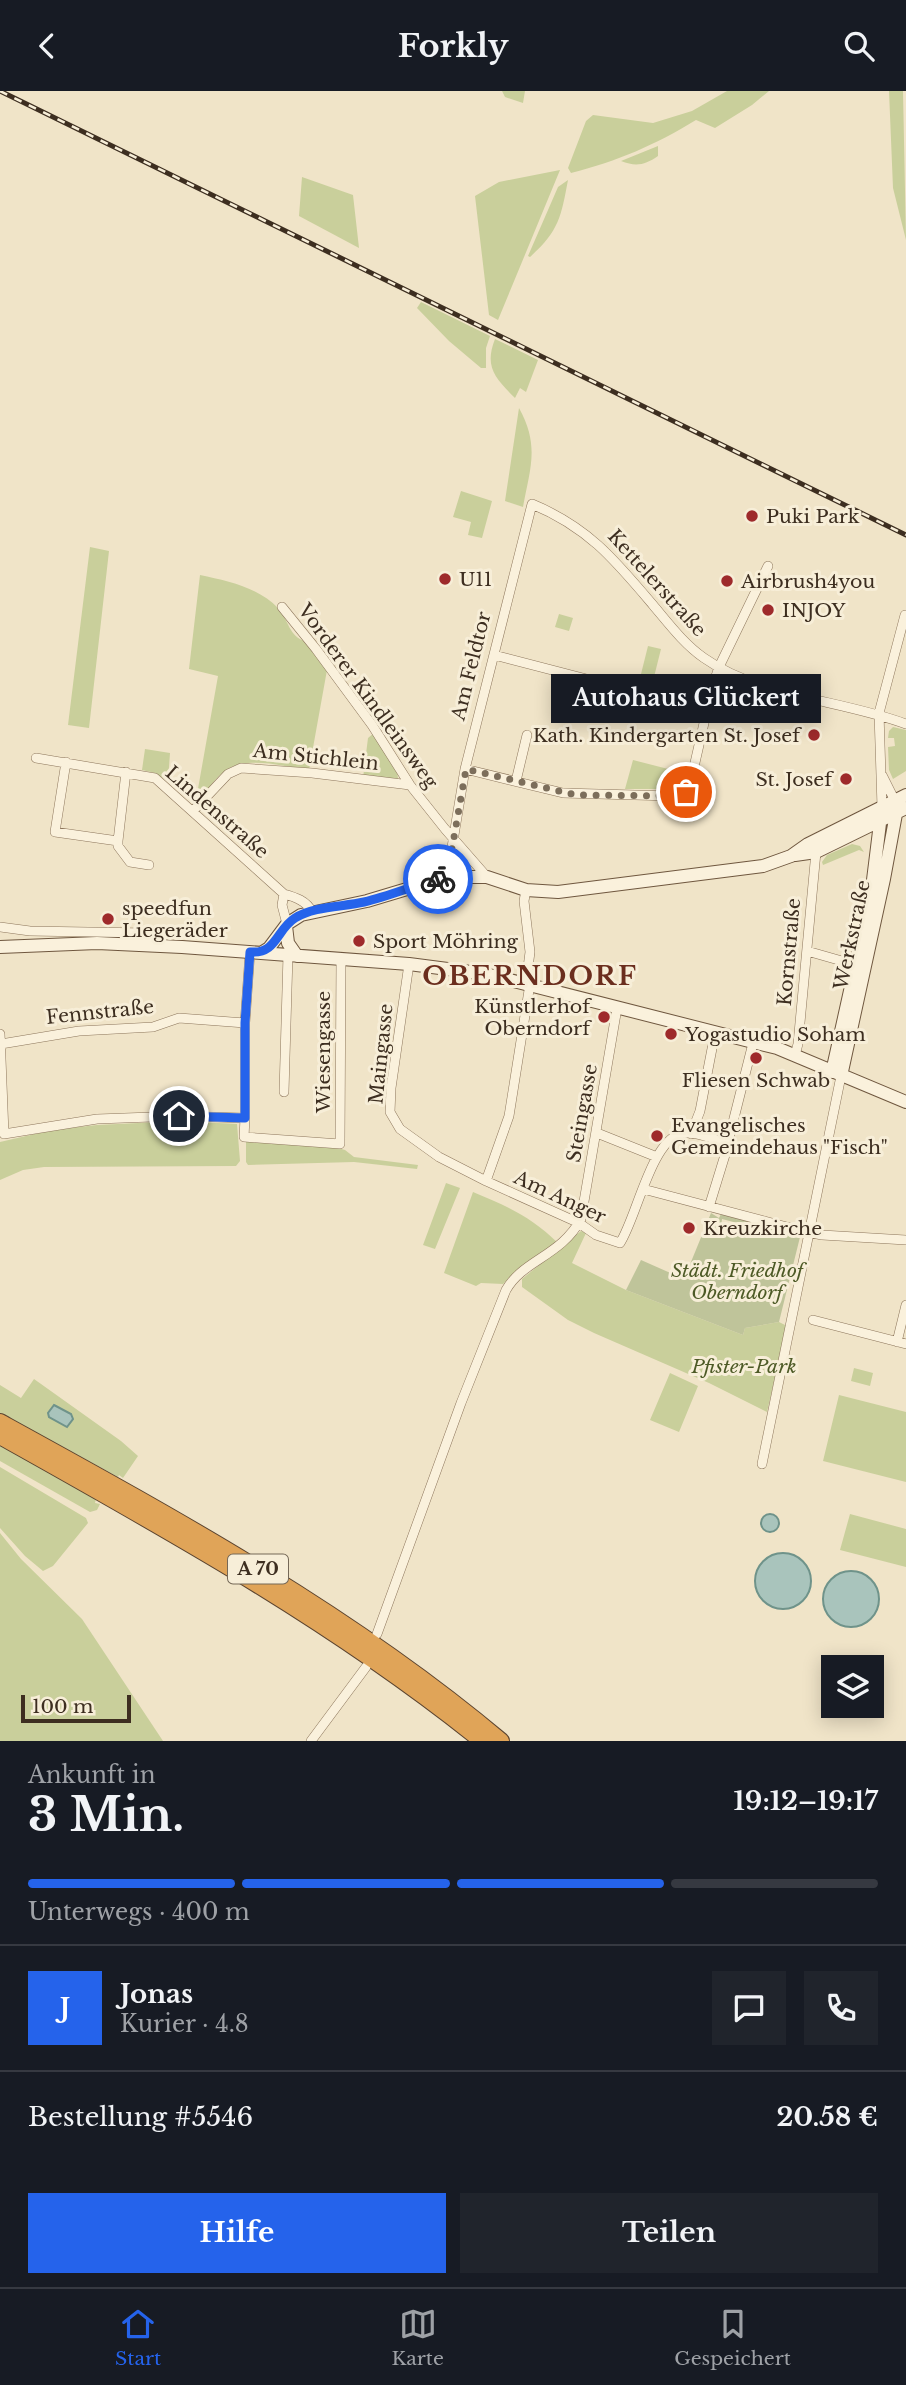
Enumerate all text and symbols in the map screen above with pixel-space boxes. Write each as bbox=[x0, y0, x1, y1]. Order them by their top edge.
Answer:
text: Forkly bbox=[398, 26, 508, 66]
icon: back bbox=[28, 27, 66, 65]
icon: search bbox=[840, 27, 878, 65]
place label: Puki Park bbox=[766, 505, 860, 528]
marker: Puki Park bbox=[744, 508, 760, 524]
street label: Kettelerstraße bbox=[603, 525, 711, 641]
place label: U11 bbox=[459, 568, 492, 591]
place label: Airbrush4you bbox=[740, 570, 875, 593]
marker: U11 bbox=[437, 571, 453, 587]
marker: Airbrush4you bbox=[719, 573, 735, 589]
street label: Vorderer Kindleinsweg bbox=[293, 598, 443, 793]
place label: INJOY bbox=[782, 599, 846, 622]
marker: INJOY bbox=[760, 602, 776, 618]
street label: Am Feldtor bbox=[446, 609, 496, 724]
callout: Autohaus Glückert bbox=[551, 673, 821, 722]
text: Autohaus Glückert bbox=[573, 684, 800, 712]
place label: Kath. Kindergarten St. Josef bbox=[533, 724, 802, 747]
marker: Kath. Kindergarten St. Josef bbox=[806, 727, 822, 743]
street label: Am Stichlein bbox=[251, 739, 380, 775]
street label: Lindenstraße bbox=[161, 761, 273, 863]
pin bbox=[656, 762, 716, 822]
place label: St. Josef bbox=[755, 768, 834, 791]
marker: St. Josef bbox=[838, 771, 854, 787]
icon: bag bbox=[667, 773, 705, 811]
courier bbox=[403, 844, 473, 914]
icon: bike bbox=[419, 860, 457, 898]
street label: Werkstraße bbox=[829, 878, 875, 993]
place label: speedfun Liegeräder bbox=[122, 897, 228, 942]
street label: Kornstraße bbox=[773, 897, 805, 1007]
marker: speedfun Liegeräder bbox=[100, 911, 116, 927]
place label: Sport Möhring bbox=[373, 930, 519, 953]
marker: Sport Möhring bbox=[351, 933, 367, 949]
district label: OBERNDORF bbox=[422, 960, 638, 992]
street label: Wiesengasse bbox=[312, 991, 335, 1114]
street label: Fennstraße bbox=[45, 995, 155, 1029]
place label: Künstlerhof Oberndorf bbox=[474, 995, 592, 1040]
street label: Maingasse bbox=[364, 1003, 398, 1105]
marker: Künstlerhof Oberndorf bbox=[596, 1009, 612, 1025]
place label: Yogastudio Soham bbox=[684, 1023, 866, 1046]
marker: Yogastudio Soham bbox=[663, 1026, 679, 1042]
marker: Fliesen Schwab bbox=[748, 1050, 764, 1066]
street label: Steingasse bbox=[562, 1062, 602, 1164]
place label: Fliesen Schwab bbox=[682, 1069, 830, 1092]
pin bbox=[149, 1086, 209, 1146]
icon: home bbox=[160, 1097, 198, 1135]
place label: Evangelisches Gemeindehaus "Fisch" bbox=[671, 1114, 888, 1159]
marker: Evangelisches Gemeindehaus "Fisch" bbox=[649, 1128, 665, 1144]
street label: Am Anger bbox=[509, 1165, 610, 1228]
place label: Kreuzkirche bbox=[703, 1217, 822, 1240]
marker: Kreuzkirche bbox=[681, 1220, 697, 1236]
park label: Städt. Friedhof Oberndorf bbox=[671, 1259, 808, 1304]
park label: Pfister-Park bbox=[690, 1355, 797, 1378]
road number: A 70 bbox=[228, 1555, 288, 1583]
map controls bbox=[821, 1655, 884, 1718]
button: layers bbox=[821, 1655, 884, 1718]
scale bar bbox=[21, 1692, 131, 1724]
text: 100 m bbox=[32, 1695, 93, 1718]
text: Ankunft in bbox=[28, 1761, 156, 1789]
text: 19:12–19:17 bbox=[734, 1785, 878, 1817]
text: 3 Min. bbox=[28, 1786, 184, 1843]
text: Unterwegs · 400 m bbox=[28, 1898, 250, 1926]
button: chat bbox=[712, 1971, 786, 2045]
button: phone bbox=[804, 1971, 878, 2045]
text: Jonas bbox=[120, 1978, 193, 2010]
text: J bbox=[60, 1992, 70, 2024]
text: Kurier · 4.8 bbox=[120, 2010, 249, 2038]
text: Bestellung #5546 bbox=[28, 2101, 253, 2133]
text: 20.58 € bbox=[776, 2101, 878, 2133]
button: Hilfe bbox=[28, 2193, 446, 2273]
button: Teilen bbox=[460, 2193, 878, 2273]
tab: Start bbox=[115, 2305, 161, 2370]
tab: Karte bbox=[391, 2305, 444, 2370]
tab: Gespeichert bbox=[674, 2305, 791, 2370]

